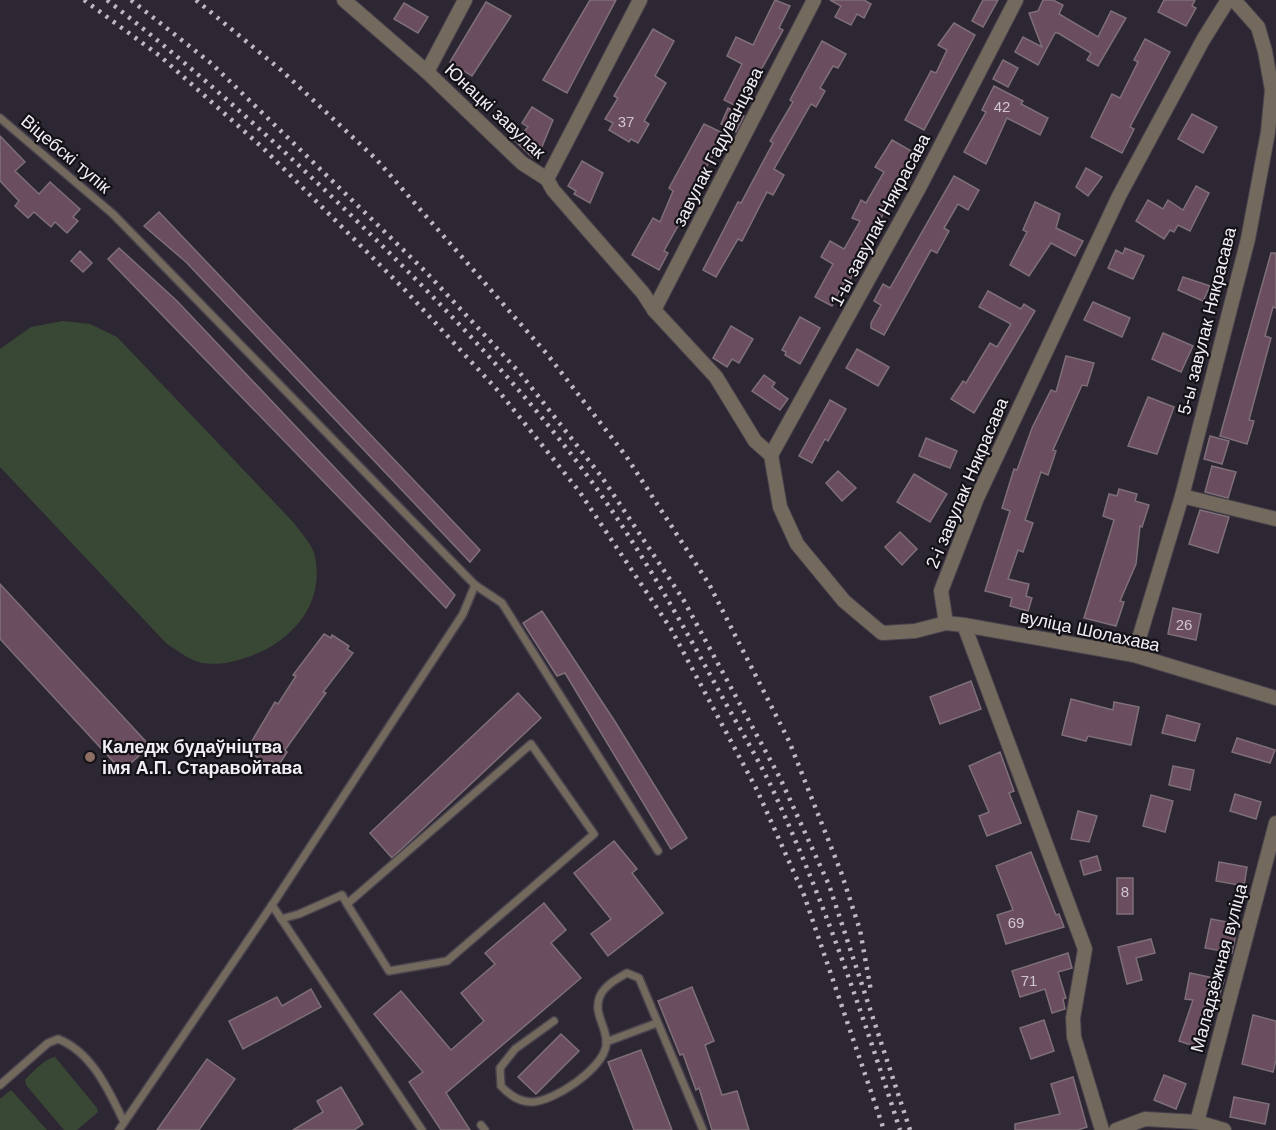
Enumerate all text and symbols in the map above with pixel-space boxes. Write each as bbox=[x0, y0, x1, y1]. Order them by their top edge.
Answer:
street label: Юнацкі завулак bbox=[441, 59, 549, 163]
street label: завулак Гадуванцэва bbox=[669, 63, 767, 230]
house number: 42 bbox=[994, 98, 1010, 115]
street label: Віцебскі тупік bbox=[17, 111, 115, 197]
house number: 37 bbox=[618, 113, 634, 130]
street label: 1-ы завулак Някрасава bbox=[826, 130, 934, 310]
street label: 5-ы завулак Някрасава bbox=[1174, 224, 1240, 417]
street label: 2-і завулак Някрасава bbox=[922, 394, 1012, 571]
street label: вуліца Шолахава bbox=[1018, 606, 1163, 656]
house number: 26 bbox=[1176, 616, 1192, 633]
place label: Каледж будаўніцтва імя А.П. Старавойтава bbox=[102, 737, 303, 778]
marker: Каледж будаўніцтва імя А.П. Старавойтава bbox=[83, 750, 97, 764]
street label: Маладзёжная вуліца bbox=[1187, 881, 1251, 1055]
house number: 8 bbox=[1121, 883, 1129, 900]
house number: 69 bbox=[1008, 914, 1024, 931]
house number: 71 bbox=[1021, 972, 1037, 989]

